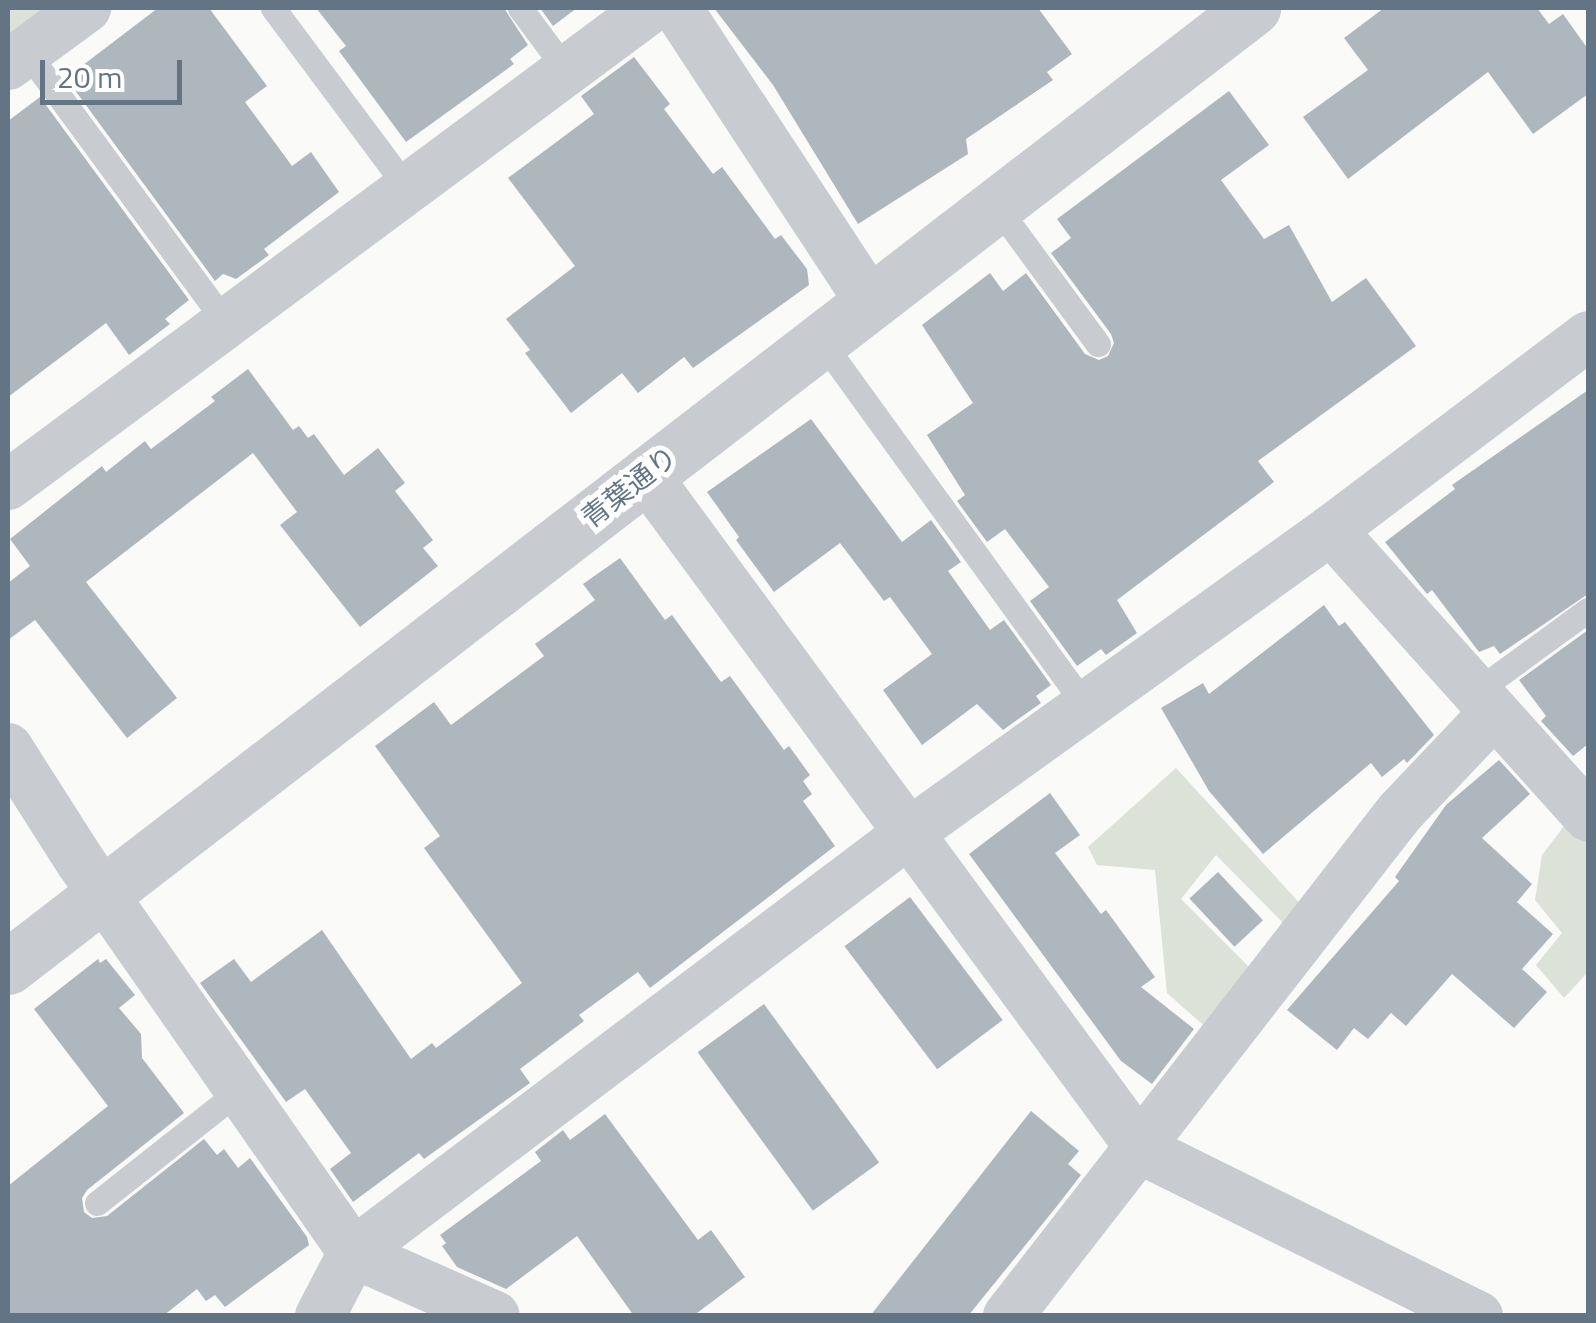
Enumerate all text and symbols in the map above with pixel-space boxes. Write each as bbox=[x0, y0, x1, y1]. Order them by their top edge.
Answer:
scale bar bbox=[45, 40, 188, 102]
text: 20 m bbox=[57, 54, 122, 100]
street label: 青葉通り bbox=[575, 439, 683, 535]

